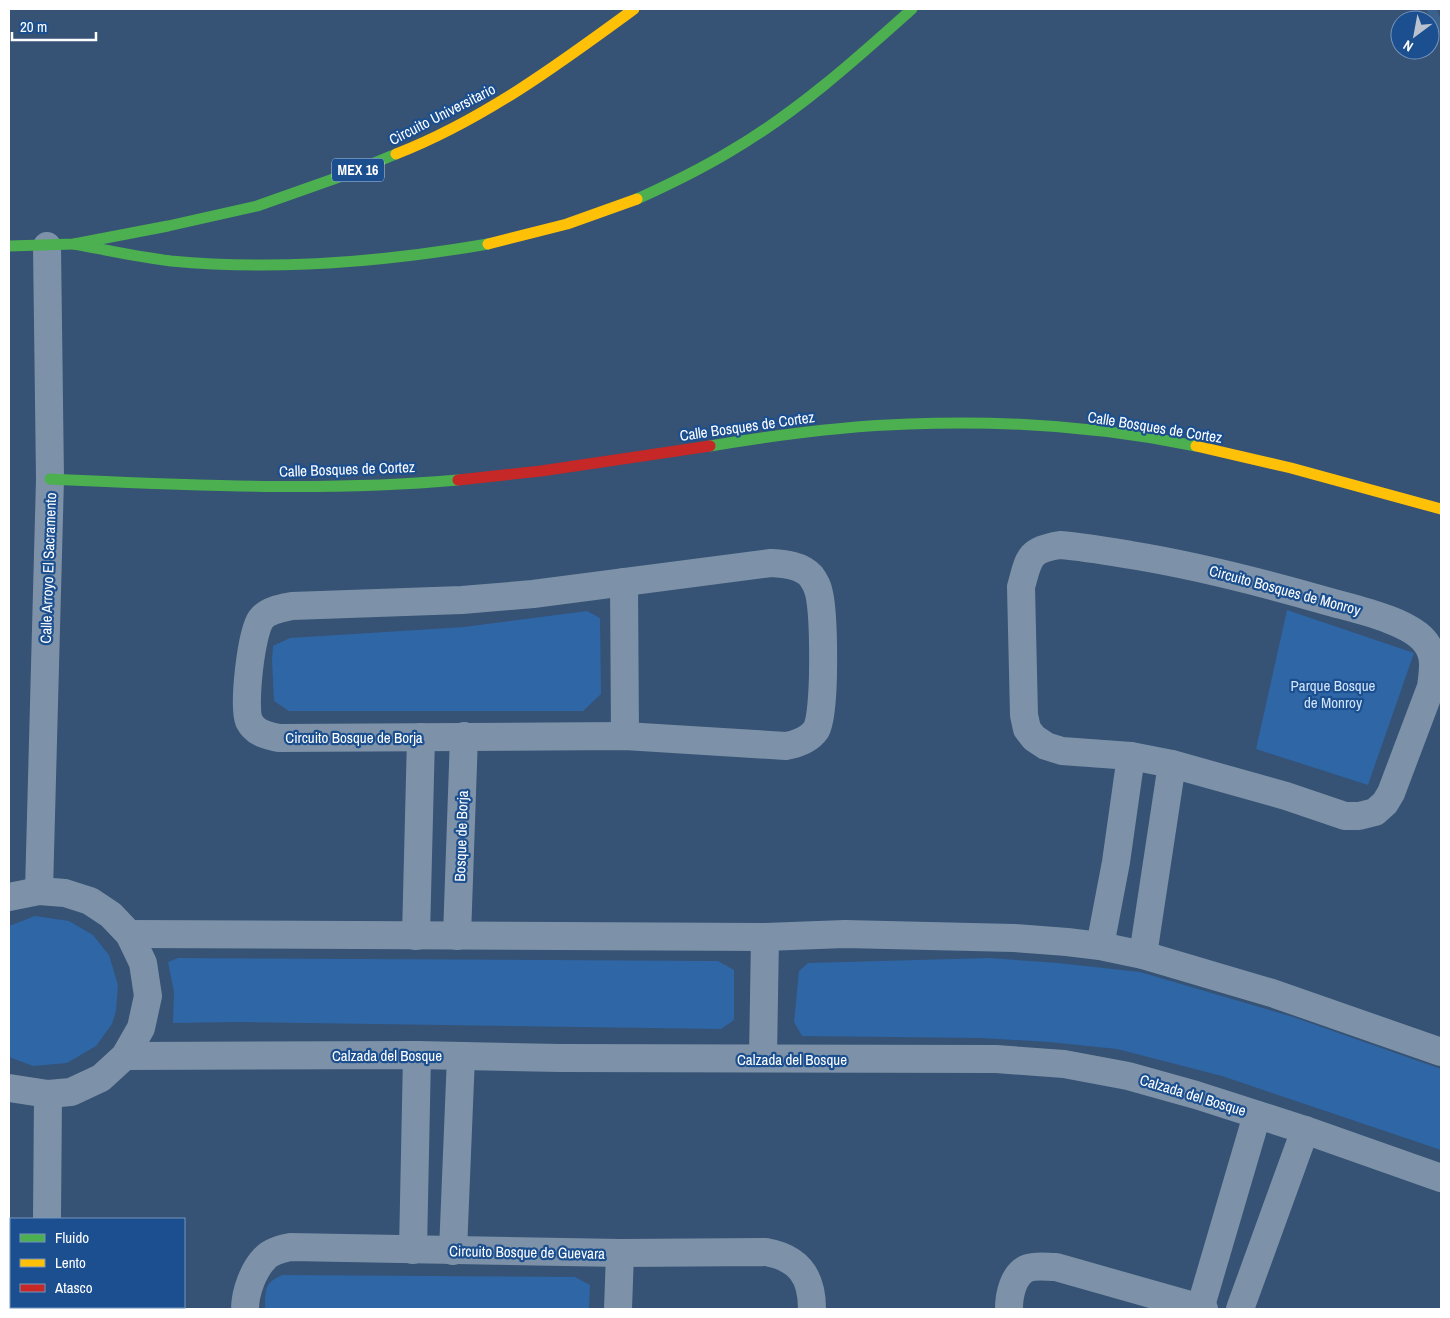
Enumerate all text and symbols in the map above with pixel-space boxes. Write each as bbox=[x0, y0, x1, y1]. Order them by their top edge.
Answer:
scale bar bbox=[12, 10, 96, 42]
north arrow bbox=[1390, 10, 1440, 60]
text: 20 m bbox=[20, 16, 47, 37]
text: N bbox=[1400, 36, 1416, 56]
street label: Circuito Universitario bbox=[385, 78, 499, 150]
road number: MEX 16 bbox=[332, 158, 384, 182]
street label: Calle Bosques de Cortez bbox=[678, 406, 816, 446]
street label: Calle Bosques de Cortez bbox=[1086, 406, 1224, 448]
street label: Calle Bosques de Cortez bbox=[279, 456, 415, 482]
street label: Calle Arroyo El Sacramento bbox=[35, 492, 61, 644]
street label: Circuito Bosques de Monroy bbox=[1207, 560, 1364, 621]
park label: Parque Bosque de Monroy bbox=[1291, 675, 1376, 713]
street label: Circuito Bosque de Borja bbox=[285, 727, 423, 748]
street label: Bosque de Borja bbox=[449, 790, 473, 882]
street label: Calzada del Bosque bbox=[332, 1045, 442, 1066]
street label: Calzada del Bosque bbox=[737, 1049, 847, 1070]
street label: Calzada del Bosque bbox=[1137, 1069, 1249, 1121]
legend bbox=[10, 1218, 185, 1308]
text: Fluido bbox=[55, 1227, 89, 1248]
street label: Circuito Bosque de Guevara bbox=[449, 1240, 605, 1264]
text: Lento bbox=[55, 1252, 86, 1273]
text: Atasco bbox=[54, 1277, 93, 1298]

